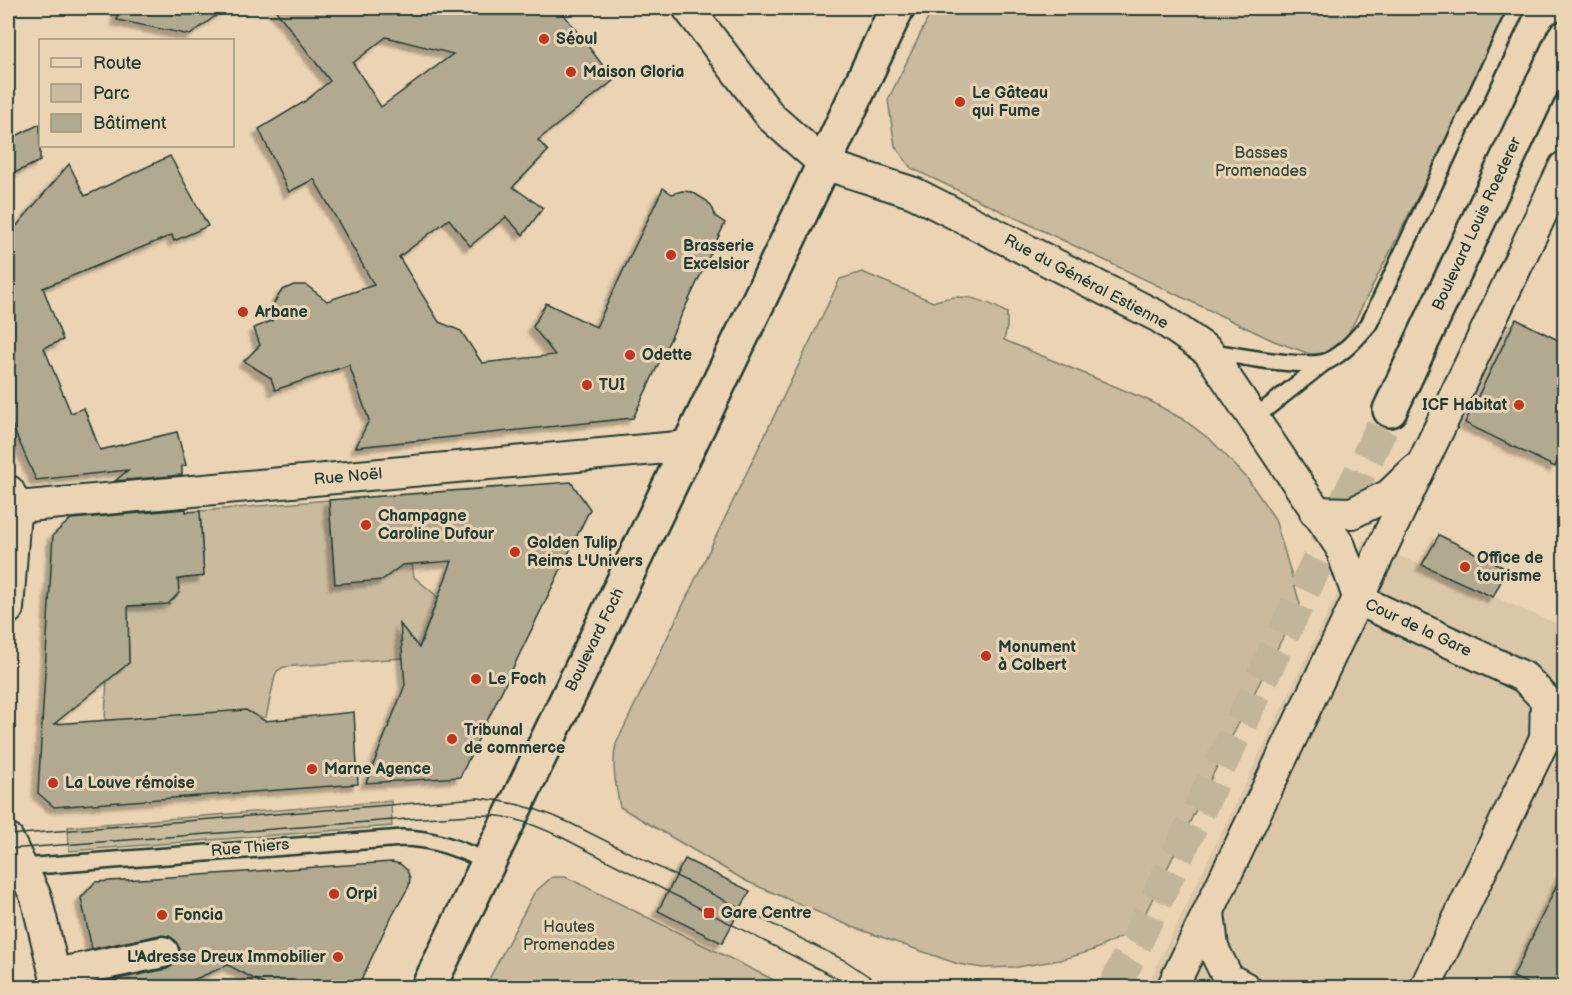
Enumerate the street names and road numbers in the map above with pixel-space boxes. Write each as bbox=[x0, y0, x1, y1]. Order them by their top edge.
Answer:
street label: Boulevard Louis Roederer bbox=[1428, 134, 1526, 314]
street label: Rue du Général Estienne bbox=[1001, 231, 1172, 334]
street label: Rue Noël bbox=[313, 465, 383, 489]
street label: Boulevard Foch bbox=[562, 585, 628, 695]
street label: Cour de la Gare bbox=[1362, 595, 1475, 661]
street label: Rue Thiers bbox=[210, 835, 290, 861]

